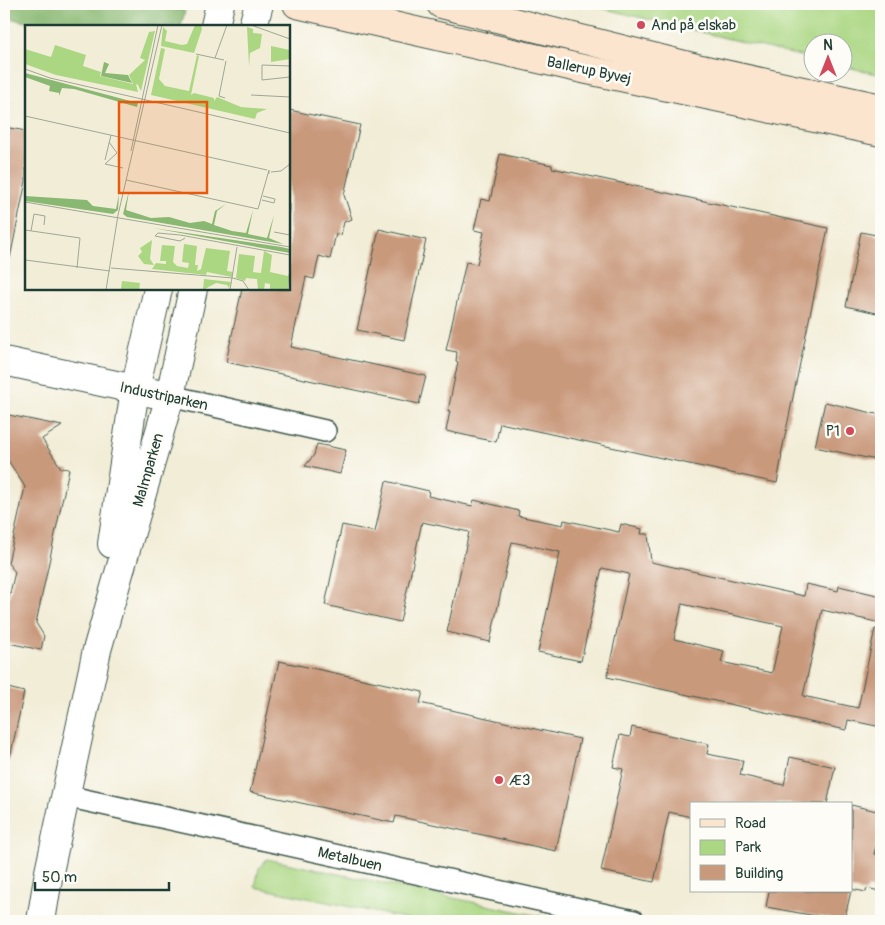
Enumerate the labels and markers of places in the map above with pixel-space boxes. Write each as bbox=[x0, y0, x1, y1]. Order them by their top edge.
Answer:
place label: And på elskab bbox=[651, 16, 736, 35]
marker: And på elskab bbox=[635, 19, 647, 31]
place label: P1 bbox=[826, 422, 840, 441]
marker: P1 bbox=[844, 425, 856, 437]
place label: Æ3 bbox=[509, 771, 530, 790]
marker: Æ3 bbox=[493, 774, 505, 786]

